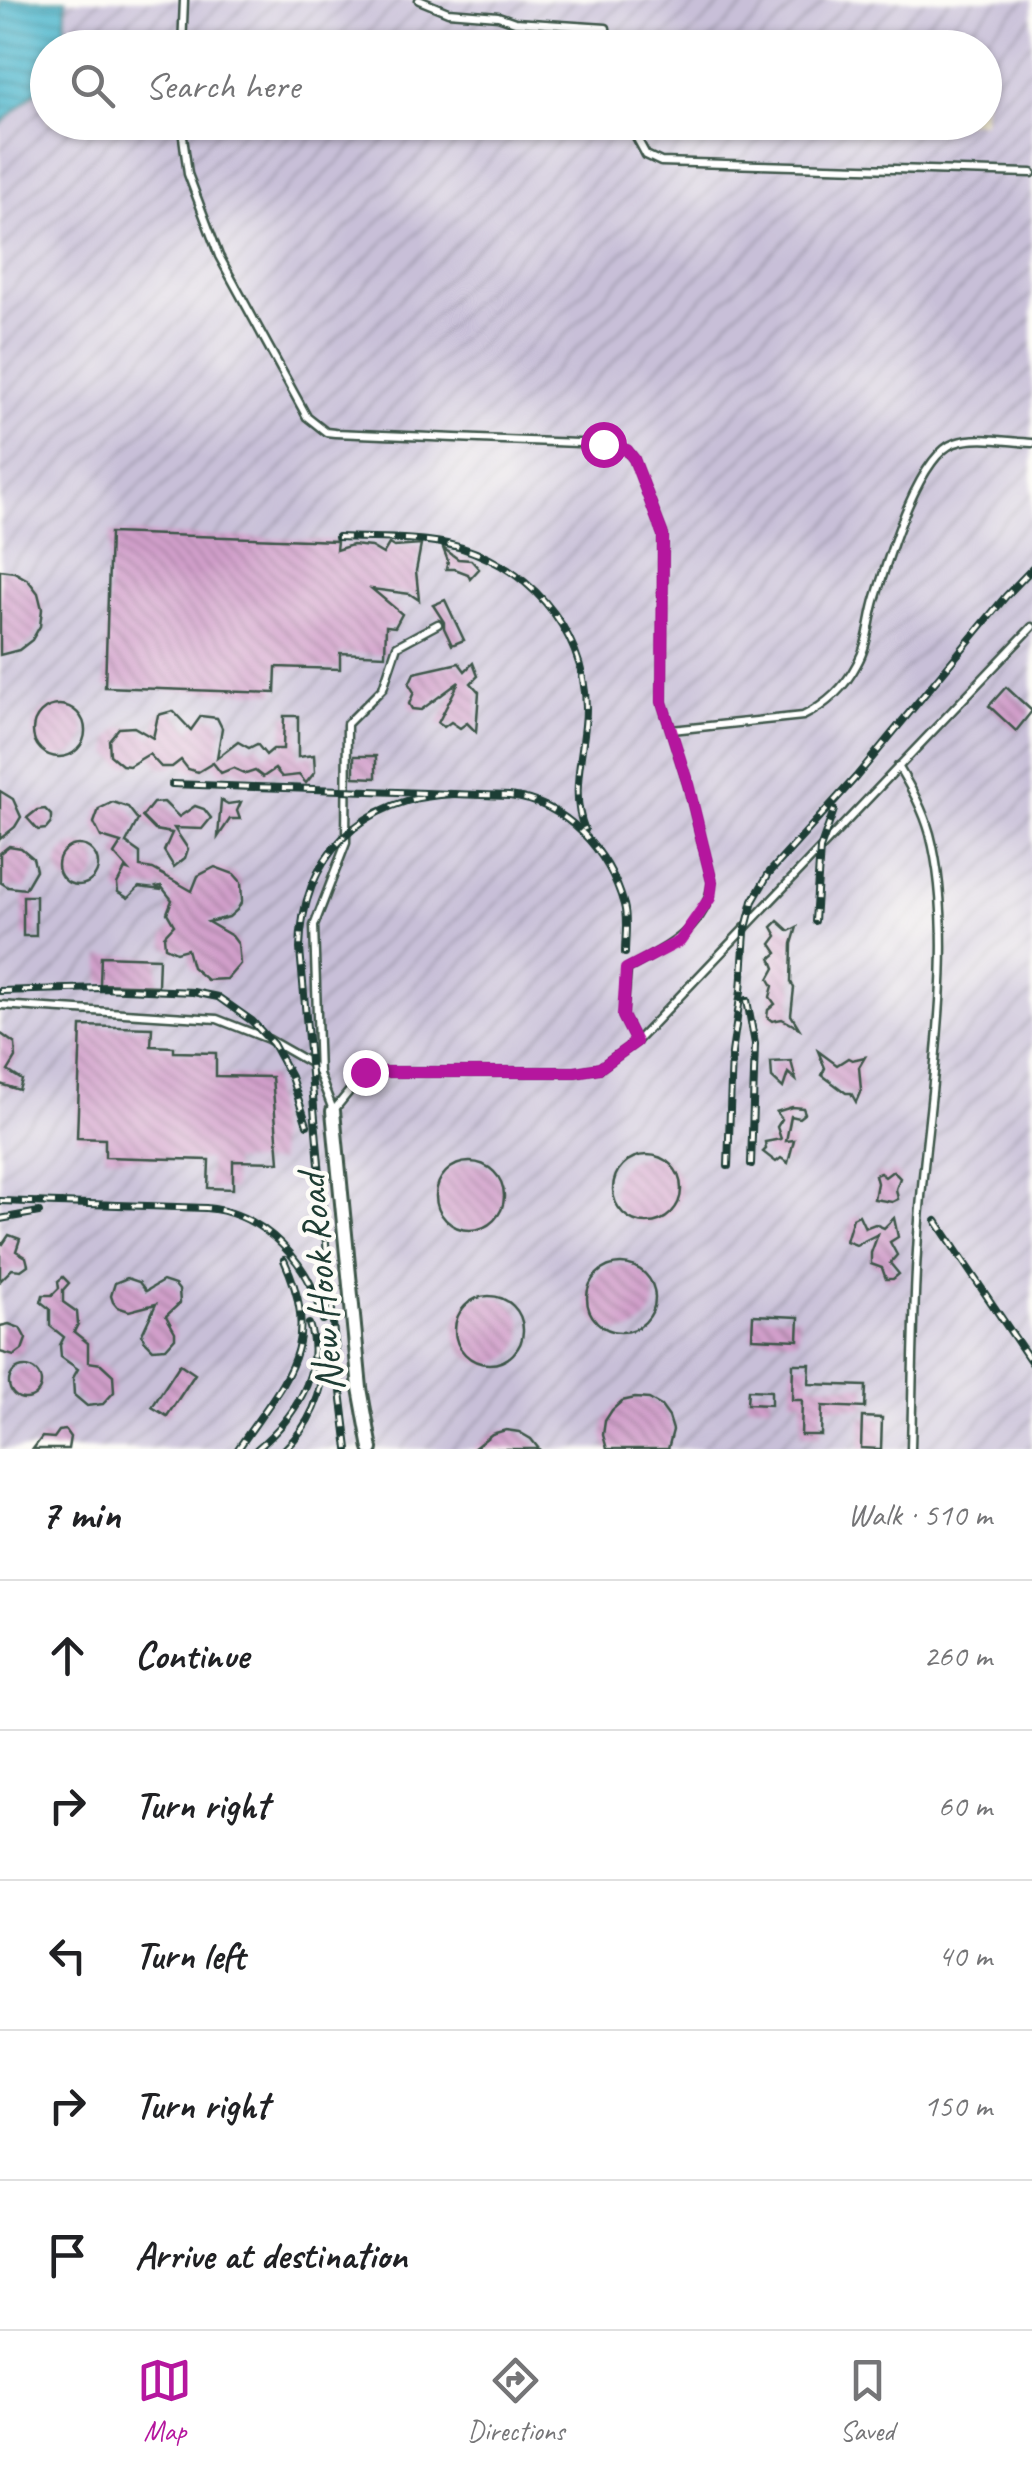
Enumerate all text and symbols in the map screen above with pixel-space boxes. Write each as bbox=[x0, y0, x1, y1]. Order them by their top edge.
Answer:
search box bbox=[30, 30, 1002, 140]
icon: search bbox=[65, 58, 120, 113]
text: Search here bbox=[145, 62, 300, 109]
route start bbox=[581, 422, 627, 468]
route end bbox=[343, 1050, 389, 1096]
street label: New Hook Road bbox=[284, 1166, 356, 1394]
text: 7 min bbox=[40, 1488, 120, 1541]
text: Walk · 510 m bbox=[848, 1494, 992, 1535]
icon: ahead bbox=[40, 1628, 95, 1683]
text: Continue bbox=[135, 1632, 249, 1679]
text: 260 m bbox=[923, 1635, 992, 1676]
icon: right bbox=[40, 1778, 95, 1833]
text: Turn right bbox=[135, 1782, 269, 1829]
text: 60 m bbox=[938, 1785, 992, 1826]
icon: left bbox=[40, 1928, 95, 1983]
text: Turn left bbox=[135, 1932, 245, 1979]
text: 40 m bbox=[938, 1935, 992, 1976]
icon: right bbox=[40, 2078, 95, 2133]
text: Turn right bbox=[135, 2082, 269, 2129]
text: 150 m bbox=[923, 2085, 992, 2126]
icon: arrive bbox=[40, 2228, 95, 2283]
text: Arrive at destination bbox=[135, 2232, 407, 2279]
tab: Map bbox=[137, 2353, 192, 2448]
tab: Directions bbox=[467, 2353, 565, 2448]
tab: Saved bbox=[840, 2353, 895, 2448]

